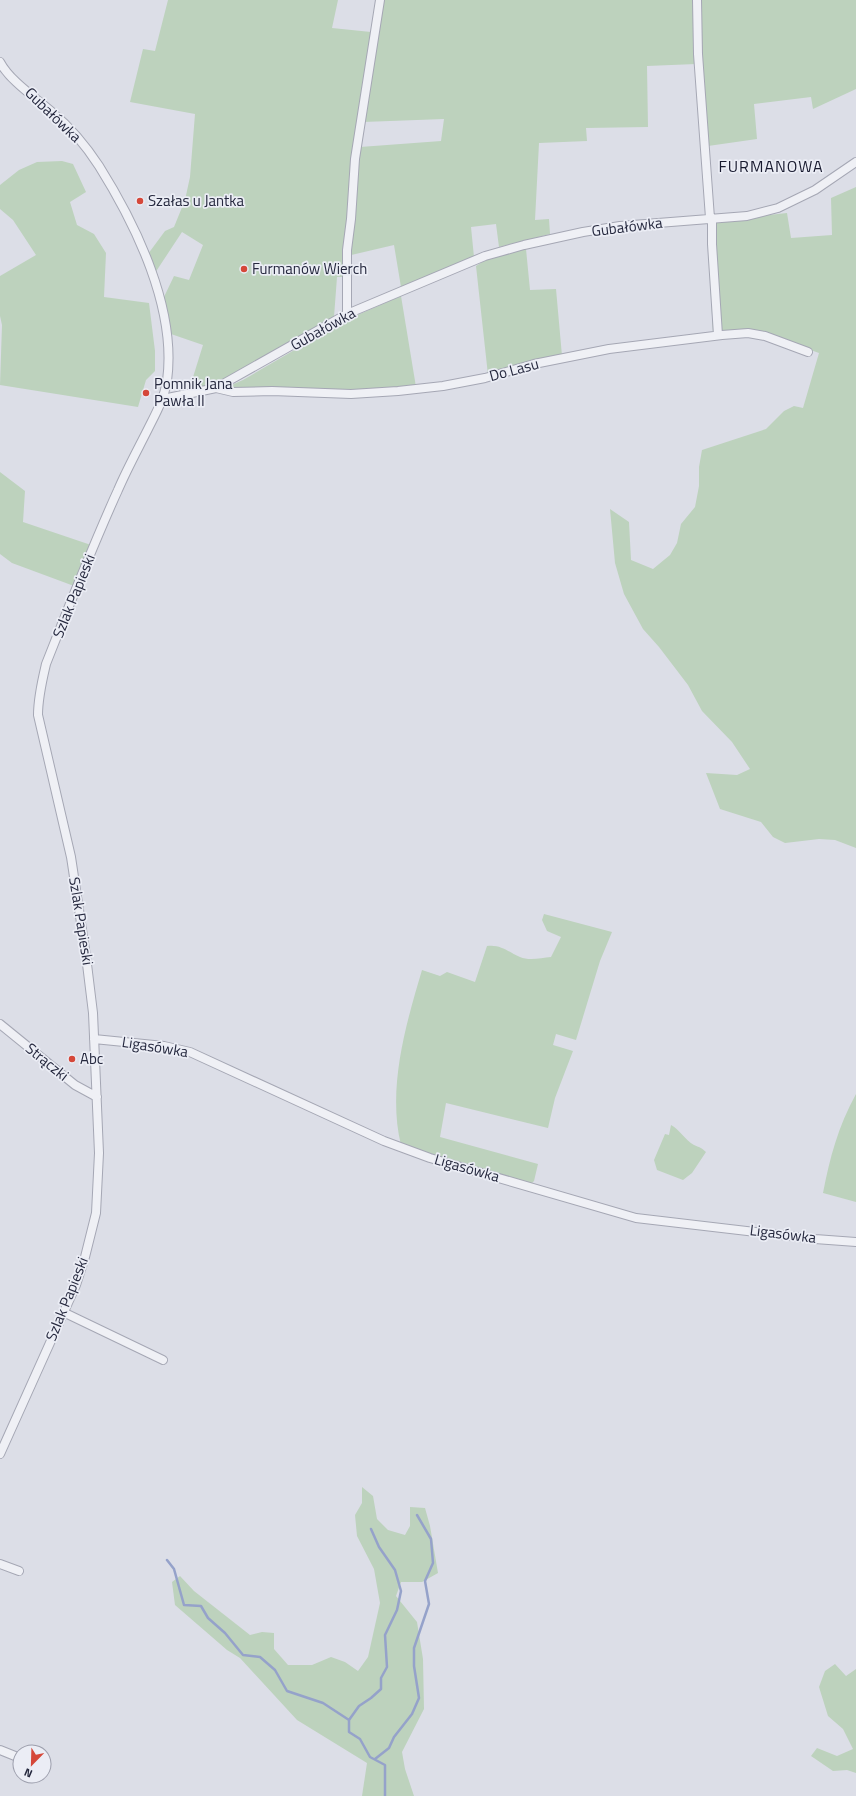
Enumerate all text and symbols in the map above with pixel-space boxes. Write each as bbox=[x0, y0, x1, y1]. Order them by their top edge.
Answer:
street label: Gubałówka bbox=[20, 82, 87, 148]
district label: FURMANOWA bbox=[718, 154, 824, 178]
place label: Szałas u Jantka bbox=[148, 189, 244, 212]
marker: Szałas u Jantka bbox=[135, 196, 145, 206]
street label: Gubałówka bbox=[590, 211, 664, 242]
place label: Furmanów Wierch bbox=[252, 257, 367, 280]
marker: Furmanów Wierch bbox=[239, 264, 249, 274]
street label: Gubałówka bbox=[286, 301, 360, 356]
street label: Do Lasu bbox=[486, 352, 541, 387]
place label: Pomnik Jana Pawła II bbox=[154, 372, 233, 412]
marker: Pomnik Jana Pawła II bbox=[141, 388, 151, 398]
street label: Szlak Papieski bbox=[46, 550, 101, 641]
street label: Szlak Papieski bbox=[63, 875, 100, 967]
street label: Ligasówka bbox=[120, 1030, 190, 1063]
street label: Strączki bbox=[21, 1037, 74, 1086]
place label: Abc bbox=[80, 1047, 103, 1070]
marker: Abc bbox=[67, 1054, 77, 1064]
street label: Ligasówka bbox=[432, 1147, 503, 1188]
street label: Ligasówka bbox=[749, 1218, 818, 1249]
street label: Szlak Papieski bbox=[39, 1253, 94, 1344]
north arrow bbox=[12, 1744, 52, 1784]
text: N bbox=[21, 1764, 35, 1782]

